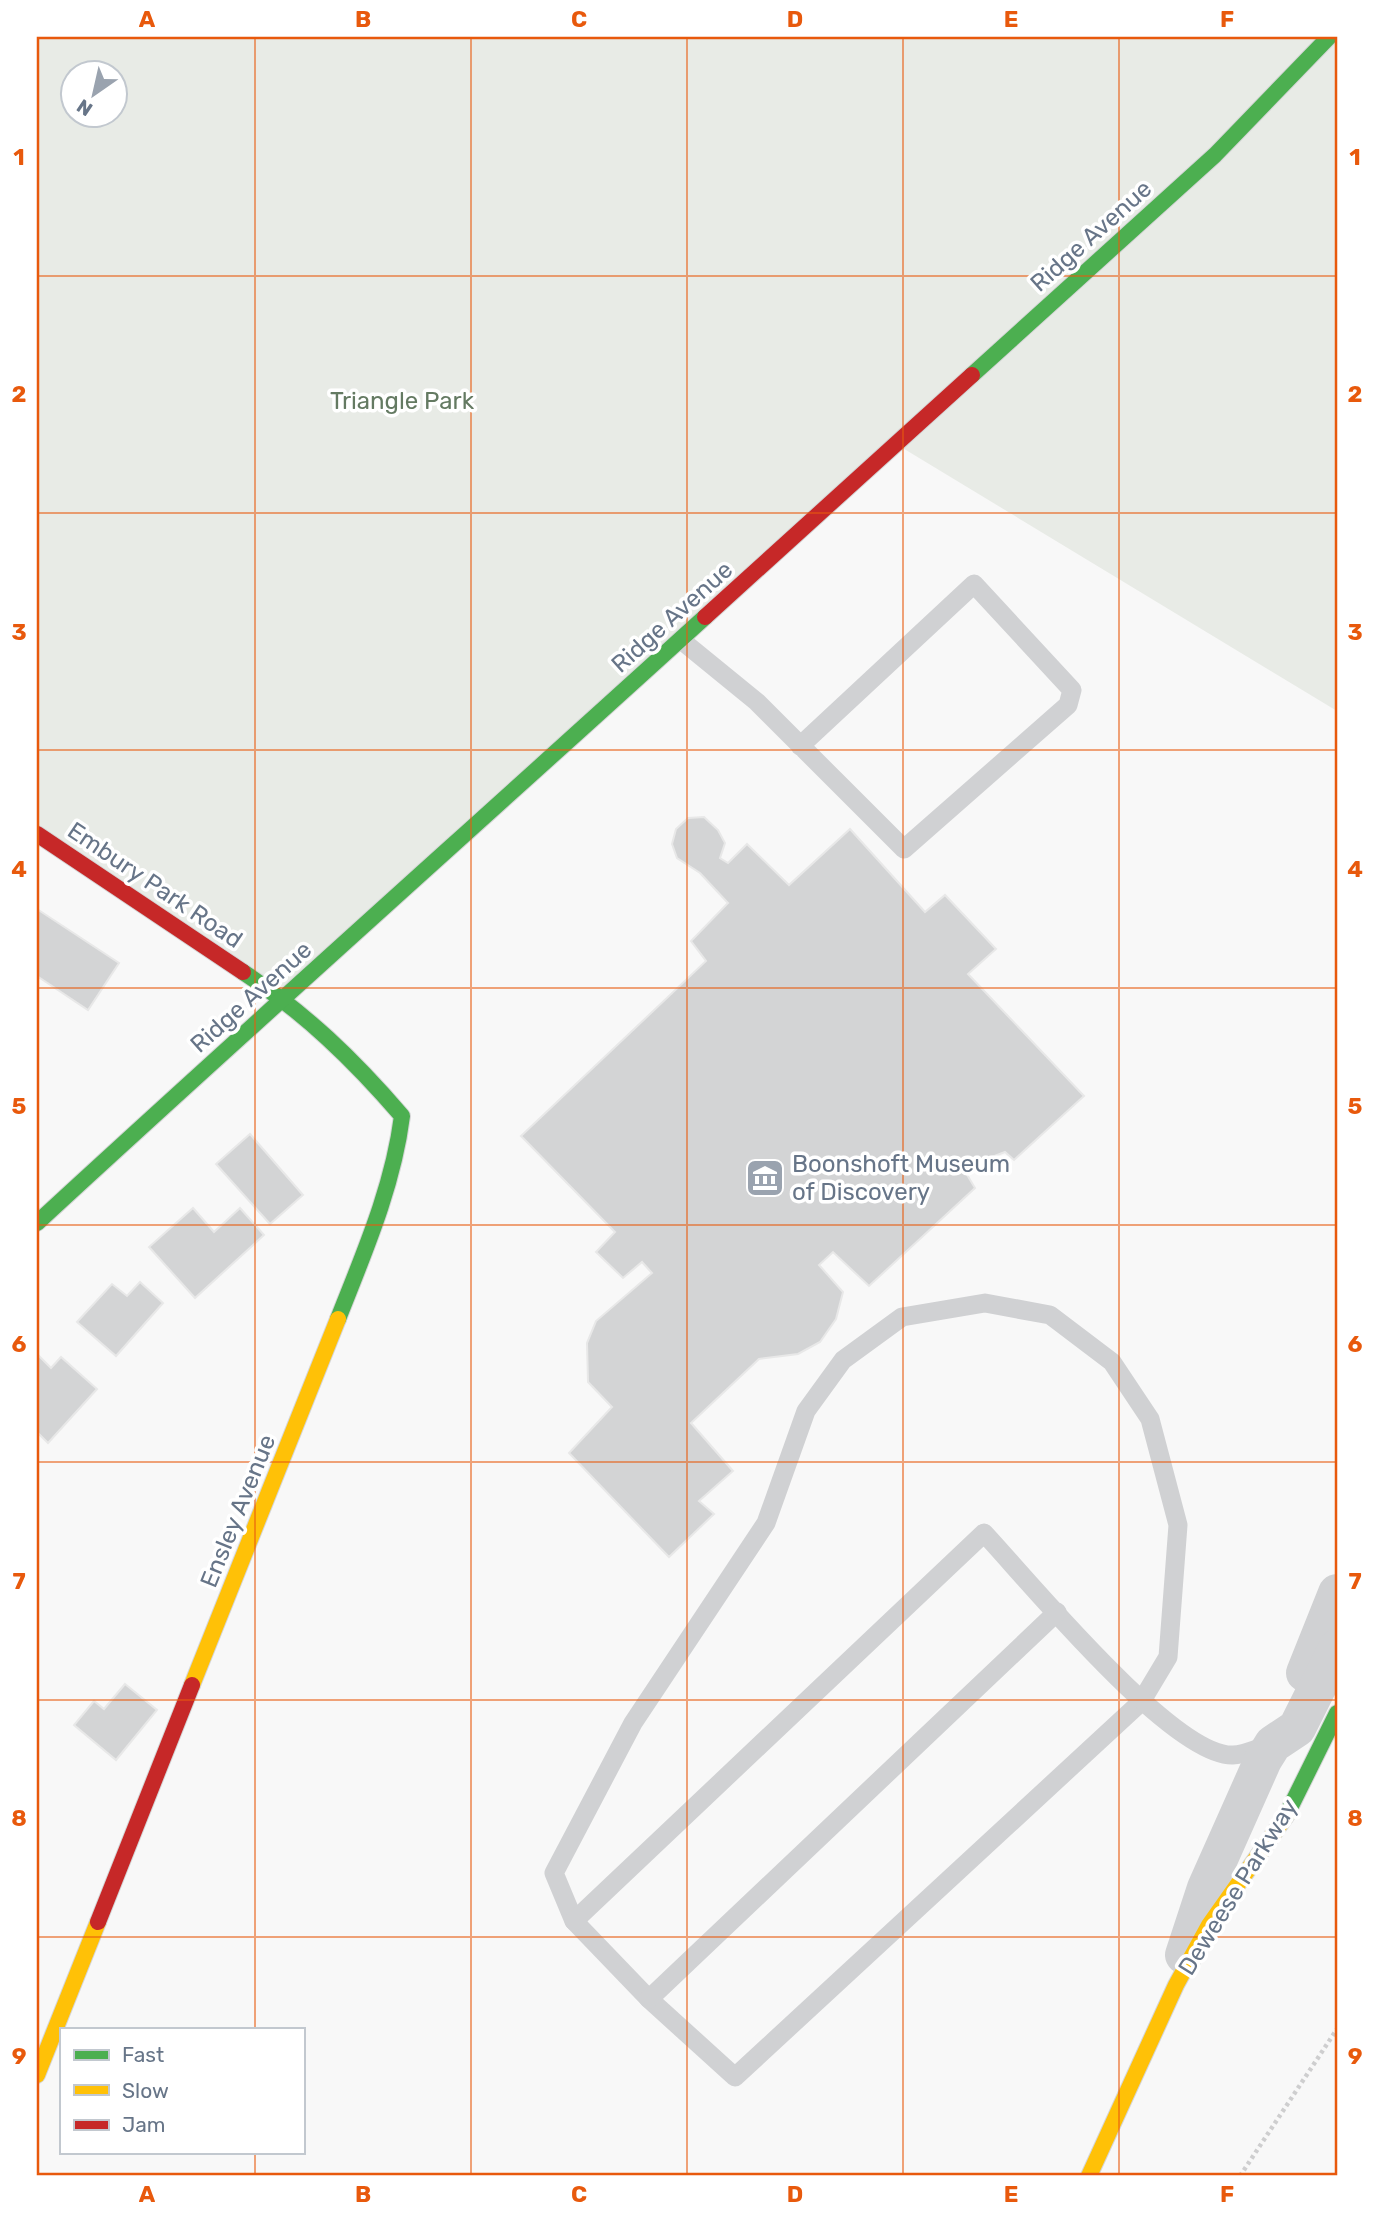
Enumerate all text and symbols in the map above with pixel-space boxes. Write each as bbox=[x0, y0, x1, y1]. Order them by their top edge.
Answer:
text: A bbox=[139, 5, 156, 33]
text: B bbox=[355, 5, 371, 33]
text: C bbox=[571, 5, 587, 33]
text: D bbox=[787, 5, 803, 33]
text: E bbox=[1004, 5, 1018, 33]
text: F bbox=[1220, 5, 1234, 33]
north arrow bbox=[60, 60, 130, 130]
text: N bbox=[73, 94, 97, 121]
text: 1 bbox=[13, 143, 25, 171]
text: 1 bbox=[1349, 143, 1361, 171]
street label: Ridge Avenue bbox=[1025, 174, 1157, 298]
text: 2 bbox=[12, 380, 26, 408]
text: 2 bbox=[1348, 380, 1362, 408]
park label: Triangle Park bbox=[330, 387, 475, 415]
street label: Ridge Avenue bbox=[606, 555, 738, 679]
text: 3 bbox=[11, 618, 27, 646]
text: 3 bbox=[1347, 618, 1363, 646]
street label: Embury Park Road bbox=[62, 816, 248, 954]
text: 4 bbox=[11, 855, 27, 883]
text: 4 bbox=[1347, 855, 1363, 883]
street label: Ridge Avenue bbox=[185, 935, 317, 1059]
text: 5 bbox=[12, 1092, 27, 1120]
text: 5 bbox=[1348, 1092, 1363, 1120]
place label: Boonshoft Museum of Discovery bbox=[792, 1150, 1010, 1206]
museum icon: Boonshoft Museum of Discovery bbox=[744, 1157, 786, 1199]
text: 6 bbox=[12, 1330, 27, 1358]
text: 6 bbox=[1348, 1330, 1363, 1358]
street label: Ensley Avenue bbox=[195, 1431, 281, 1591]
text: 7 bbox=[12, 1567, 26, 1595]
text: 7 bbox=[1348, 1567, 1362, 1595]
street label: Deweese Parkway bbox=[1173, 1794, 1303, 1980]
text: 8 bbox=[11, 1804, 27, 1832]
text: 8 bbox=[1347, 1804, 1363, 1832]
legend bbox=[60, 2028, 304, 2154]
text: 9 bbox=[12, 2042, 26, 2070]
text: Fast bbox=[122, 2042, 164, 2067]
text: 9 bbox=[1348, 2042, 1362, 2070]
text: Slow bbox=[122, 2078, 169, 2103]
text: Jam bbox=[122, 2112, 166, 2137]
text: A bbox=[139, 2180, 156, 2208]
text: B bbox=[355, 2180, 371, 2208]
text: C bbox=[571, 2180, 587, 2208]
text: D bbox=[787, 2180, 803, 2208]
text: E bbox=[1004, 2180, 1018, 2208]
text: F bbox=[1220, 2180, 1234, 2208]

